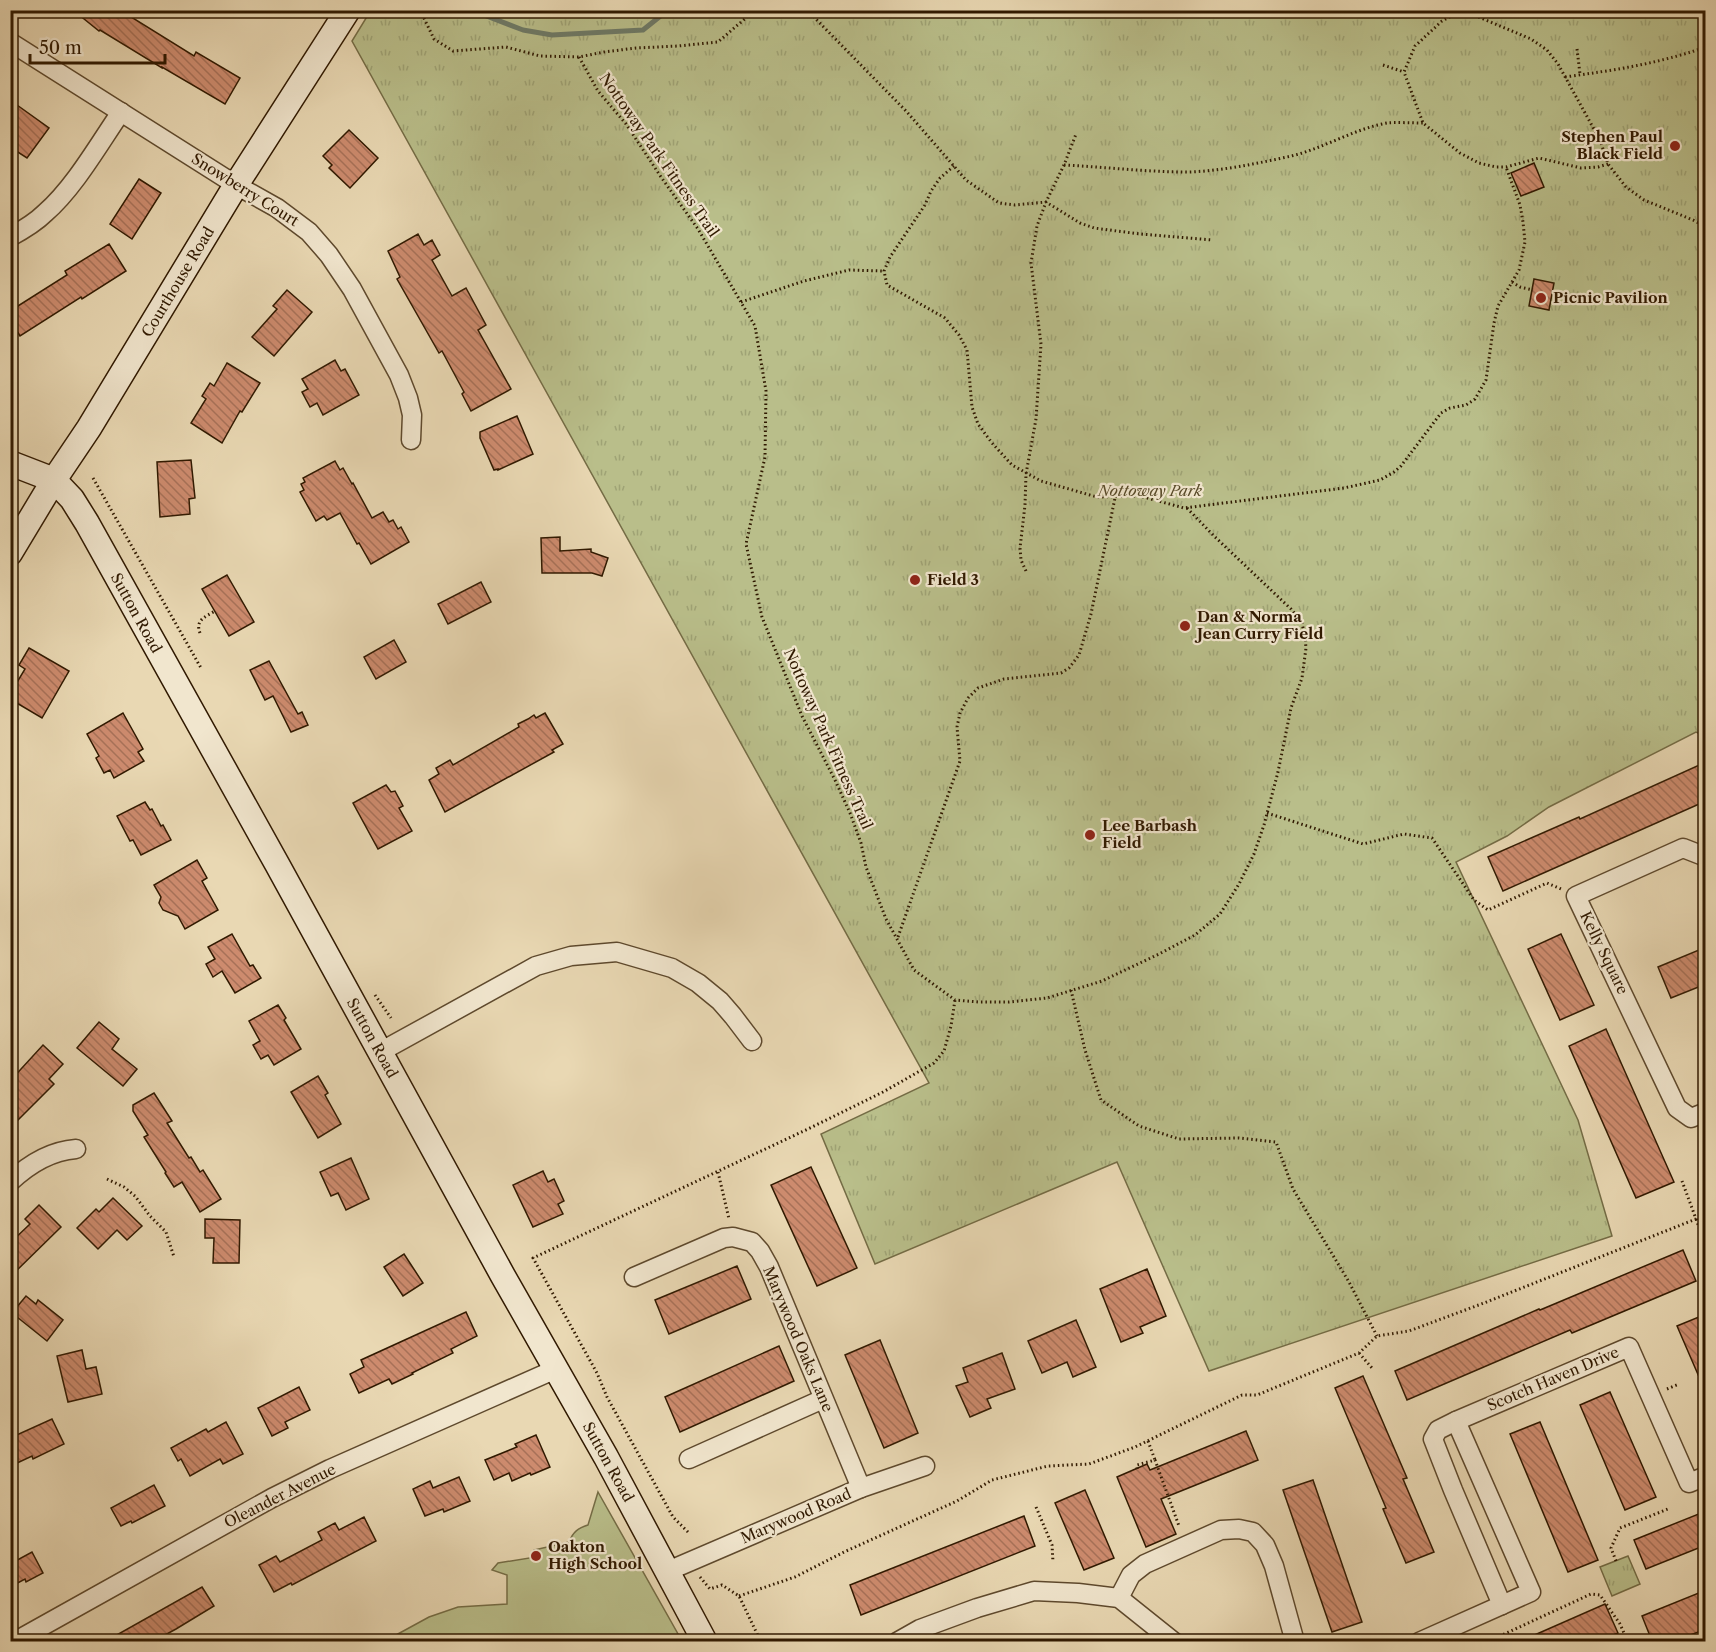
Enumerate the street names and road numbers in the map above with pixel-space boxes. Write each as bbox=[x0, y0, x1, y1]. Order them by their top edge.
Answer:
street label: Nottoway Park Fitness Trail bbox=[595, 69, 724, 241]
street label: Snowberry Court bbox=[188, 149, 303, 231]
street label: Courthouse Road bbox=[137, 223, 218, 340]
street label: Sutton Road bbox=[107, 569, 166, 656]
street label: Nottoway Park Fitness Trail bbox=[780, 645, 877, 833]
street label: Kelly Square bbox=[1576, 908, 1633, 997]
street label: Sutton Road bbox=[343, 994, 402, 1081]
street label: Marywood Oaks Lane bbox=[759, 1263, 838, 1414]
street label: Scotch Haven Drive bbox=[1484, 1342, 1622, 1415]
street label: Sutton Road bbox=[579, 1418, 638, 1505]
street label: Oleander Avenue bbox=[221, 1459, 339, 1532]
street label: Marywood Road bbox=[738, 1484, 854, 1547]

